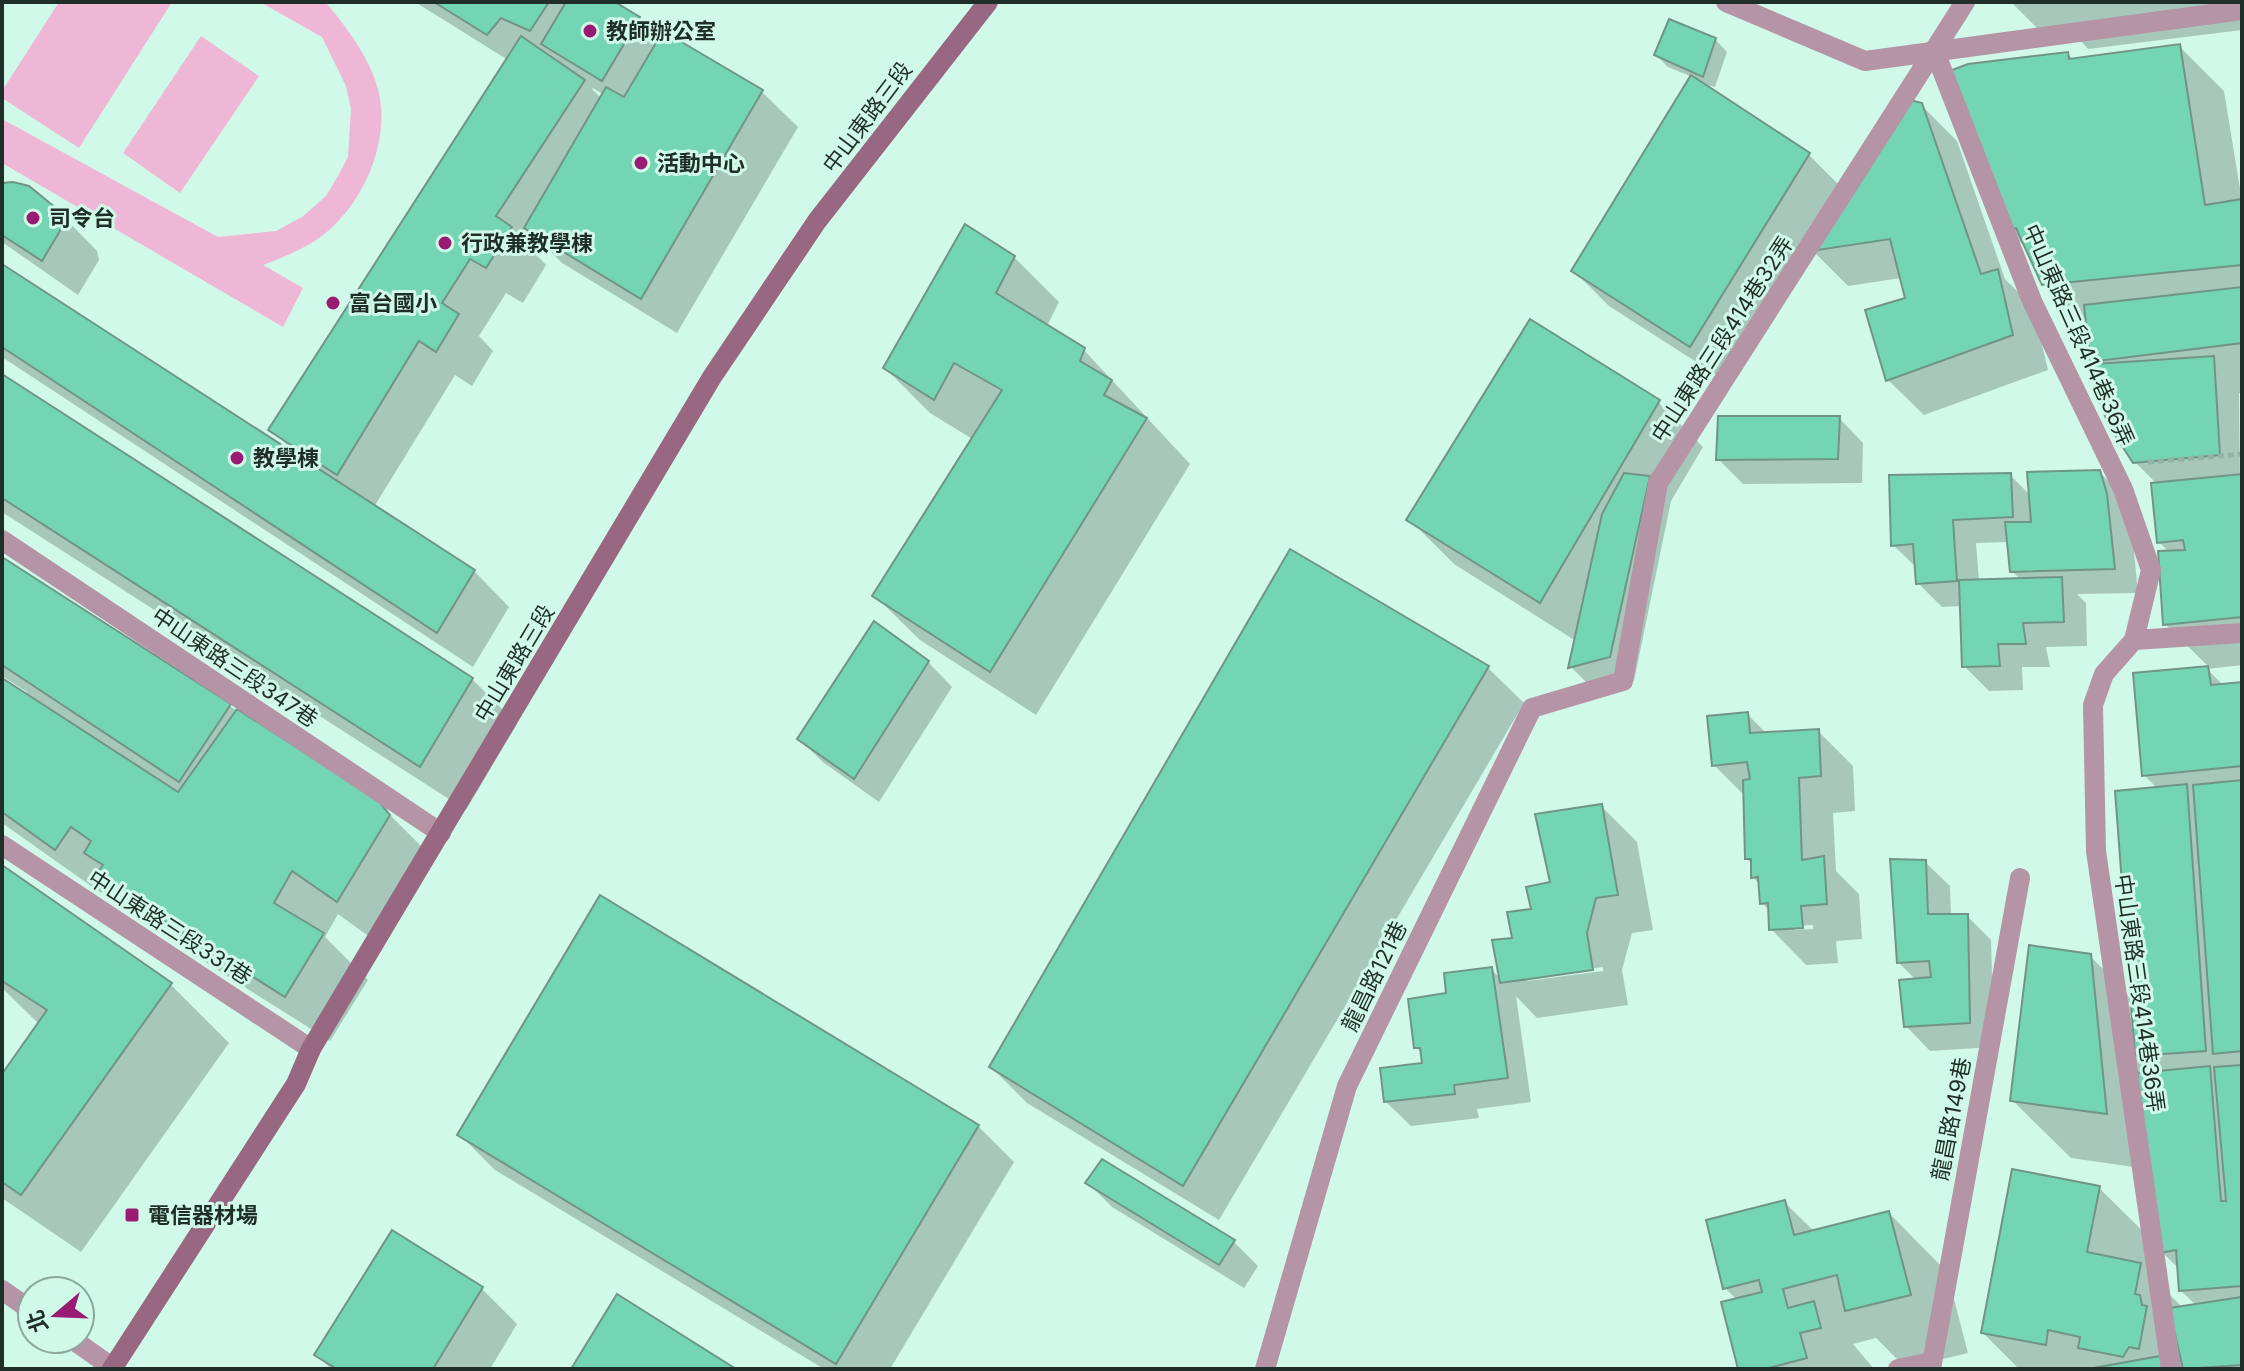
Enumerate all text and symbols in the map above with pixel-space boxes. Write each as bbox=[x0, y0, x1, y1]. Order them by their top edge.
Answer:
place label: 教師辦公室 bbox=[606, 18, 716, 44]
marker: 教師辦公室 bbox=[581, 22, 599, 40]
street label: 中山東路三段 bbox=[817, 56, 917, 178]
place label: 活動中心 bbox=[657, 150, 745, 176]
marker: 活動中心 bbox=[632, 154, 650, 172]
place label: 司令台 bbox=[49, 205, 115, 231]
marker: 司令台 bbox=[24, 209, 42, 227]
street label: 中山東路三段414巷36弄 bbox=[2018, 220, 2140, 450]
place label: 行政兼教學棟 bbox=[461, 230, 593, 256]
street label: 中山東路三段414巷32弄 bbox=[1646, 231, 1798, 447]
marker: 行政兼教學棟 bbox=[436, 234, 454, 252]
place label: 富台國小 bbox=[349, 290, 437, 316]
marker: 富台國小 bbox=[324, 294, 342, 312]
place label: 教學棟 bbox=[253, 445, 319, 471]
marker: 教學棟 bbox=[228, 449, 246, 467]
street label: 中山東路三段 bbox=[469, 600, 559, 726]
street label: 中山東路三段347巷 bbox=[147, 602, 323, 732]
street label: 中山東路三段331巷 bbox=[83, 864, 257, 990]
street label: 中山東路三段414巷36弄 bbox=[2110, 872, 2170, 1114]
street label: 龍昌路121巷 bbox=[1336, 917, 1412, 1035]
street label: 龍昌路149巷 bbox=[1926, 1055, 1976, 1183]
place label: 電信器材場 bbox=[148, 1202, 258, 1228]
marker: 電信器材場 bbox=[123, 1206, 141, 1224]
north arrow bbox=[16, 1275, 96, 1355]
text: 北 bbox=[21, 1307, 53, 1336]

